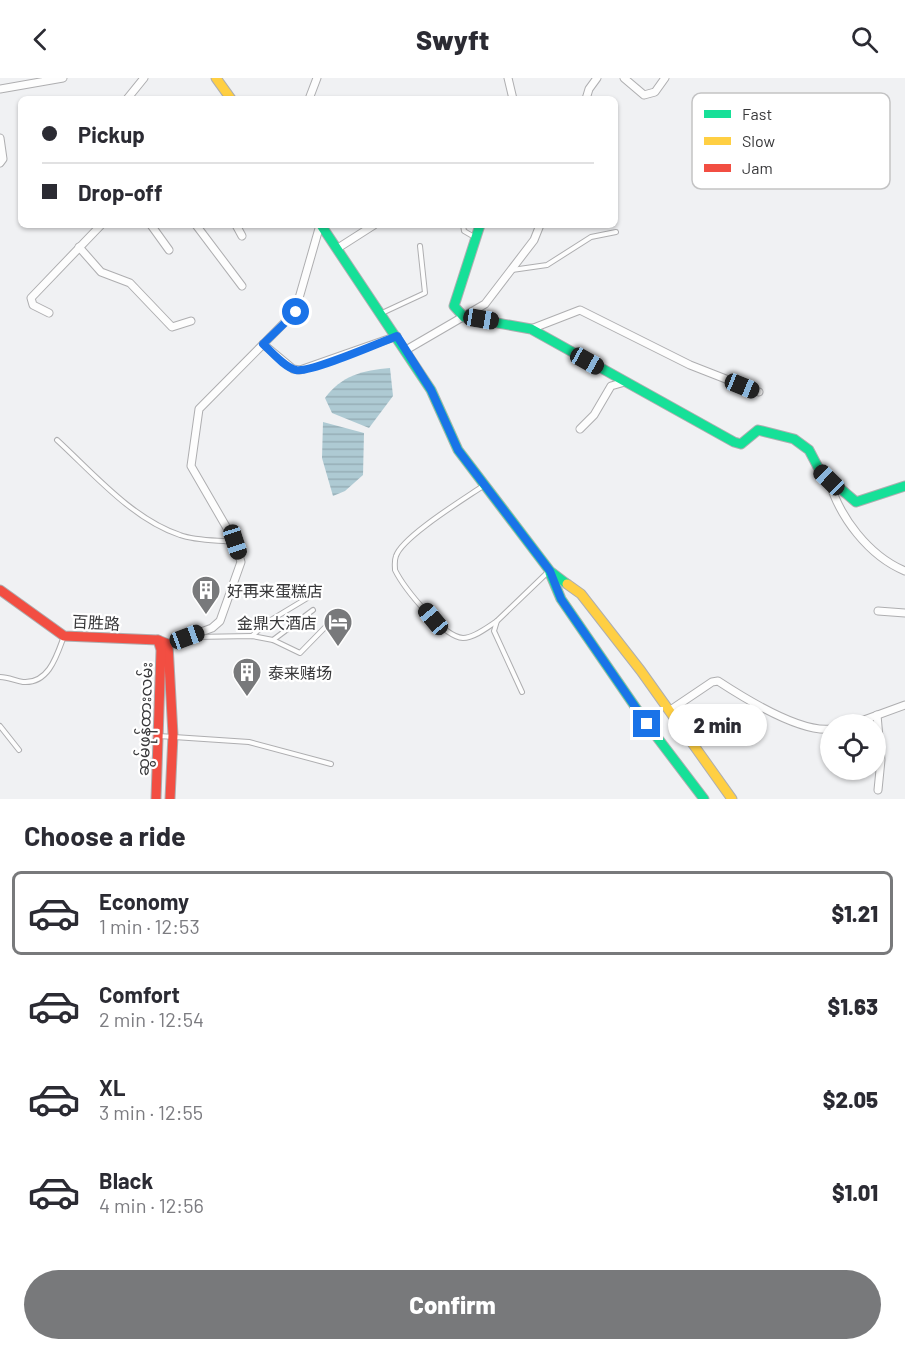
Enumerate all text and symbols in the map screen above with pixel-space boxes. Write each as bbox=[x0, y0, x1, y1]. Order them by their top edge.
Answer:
icon: back bbox=[24, 23, 57, 56]
text: Swyft bbox=[416, 23, 489, 55]
icon: search bbox=[848, 23, 881, 56]
legend bbox=[692, 93, 890, 189]
text: Fast bbox=[742, 104, 772, 123]
text: Pickup bbox=[78, 121, 145, 147]
text: Slow bbox=[742, 131, 775, 150]
text: Jam bbox=[742, 158, 773, 177]
text: Drop-off bbox=[78, 179, 162, 205]
route start bbox=[282, 298, 309, 325]
car bbox=[462, 307, 500, 331]
car bbox=[567, 344, 607, 378]
car bbox=[722, 371, 762, 401]
car bbox=[810, 461, 848, 499]
car bbox=[221, 522, 249, 562]
building icon: 好再来蛋糕店 bbox=[190, 574, 222, 616]
place label: 好再来蛋糕店 bbox=[227, 581, 323, 600]
car bbox=[415, 599, 451, 639]
hotel icon: 金鼎大酒店 bbox=[322, 606, 354, 648]
street label: 百胜路 bbox=[72, 611, 120, 633]
place label: 金鼎大酒店 bbox=[237, 613, 317, 632]
car bbox=[167, 622, 207, 652]
building icon: 泰来赌场 bbox=[231, 656, 263, 698]
street label: ဆွမ်ဖုန်ထားလမ်း bbox=[132, 662, 161, 776]
place label: 泰来赌场 bbox=[268, 663, 332, 682]
callout: 2 min bbox=[668, 703, 767, 745]
route end bbox=[633, 710, 660, 737]
text: 2 min bbox=[693, 713, 742, 737]
map controls bbox=[820, 714, 886, 780]
button: locate bbox=[820, 714, 886, 780]
text: Choose a ride bbox=[24, 819, 186, 851]
icon: car bbox=[27, 886, 81, 940]
text: Economy bbox=[99, 888, 189, 914]
text: $1.21 bbox=[831, 900, 878, 926]
text: 1 min · 12:53 bbox=[99, 914, 200, 938]
icon: car bbox=[27, 979, 81, 1033]
text: Comfort bbox=[99, 981, 180, 1007]
text: $1.63 bbox=[828, 993, 878, 1019]
text: 2 min · 12:54 bbox=[99, 1007, 204, 1031]
icon: car bbox=[27, 1072, 81, 1126]
text: XL bbox=[99, 1074, 125, 1100]
text: $2.05 bbox=[823, 1086, 878, 1112]
text: 3 min · 12:55 bbox=[99, 1100, 203, 1124]
icon: car bbox=[27, 1165, 81, 1219]
text: Black bbox=[99, 1167, 153, 1193]
text: $1.01 bbox=[832, 1179, 878, 1205]
text: 4 min · 12:56 bbox=[99, 1193, 204, 1217]
button: Confirm bbox=[24, 1270, 881, 1339]

